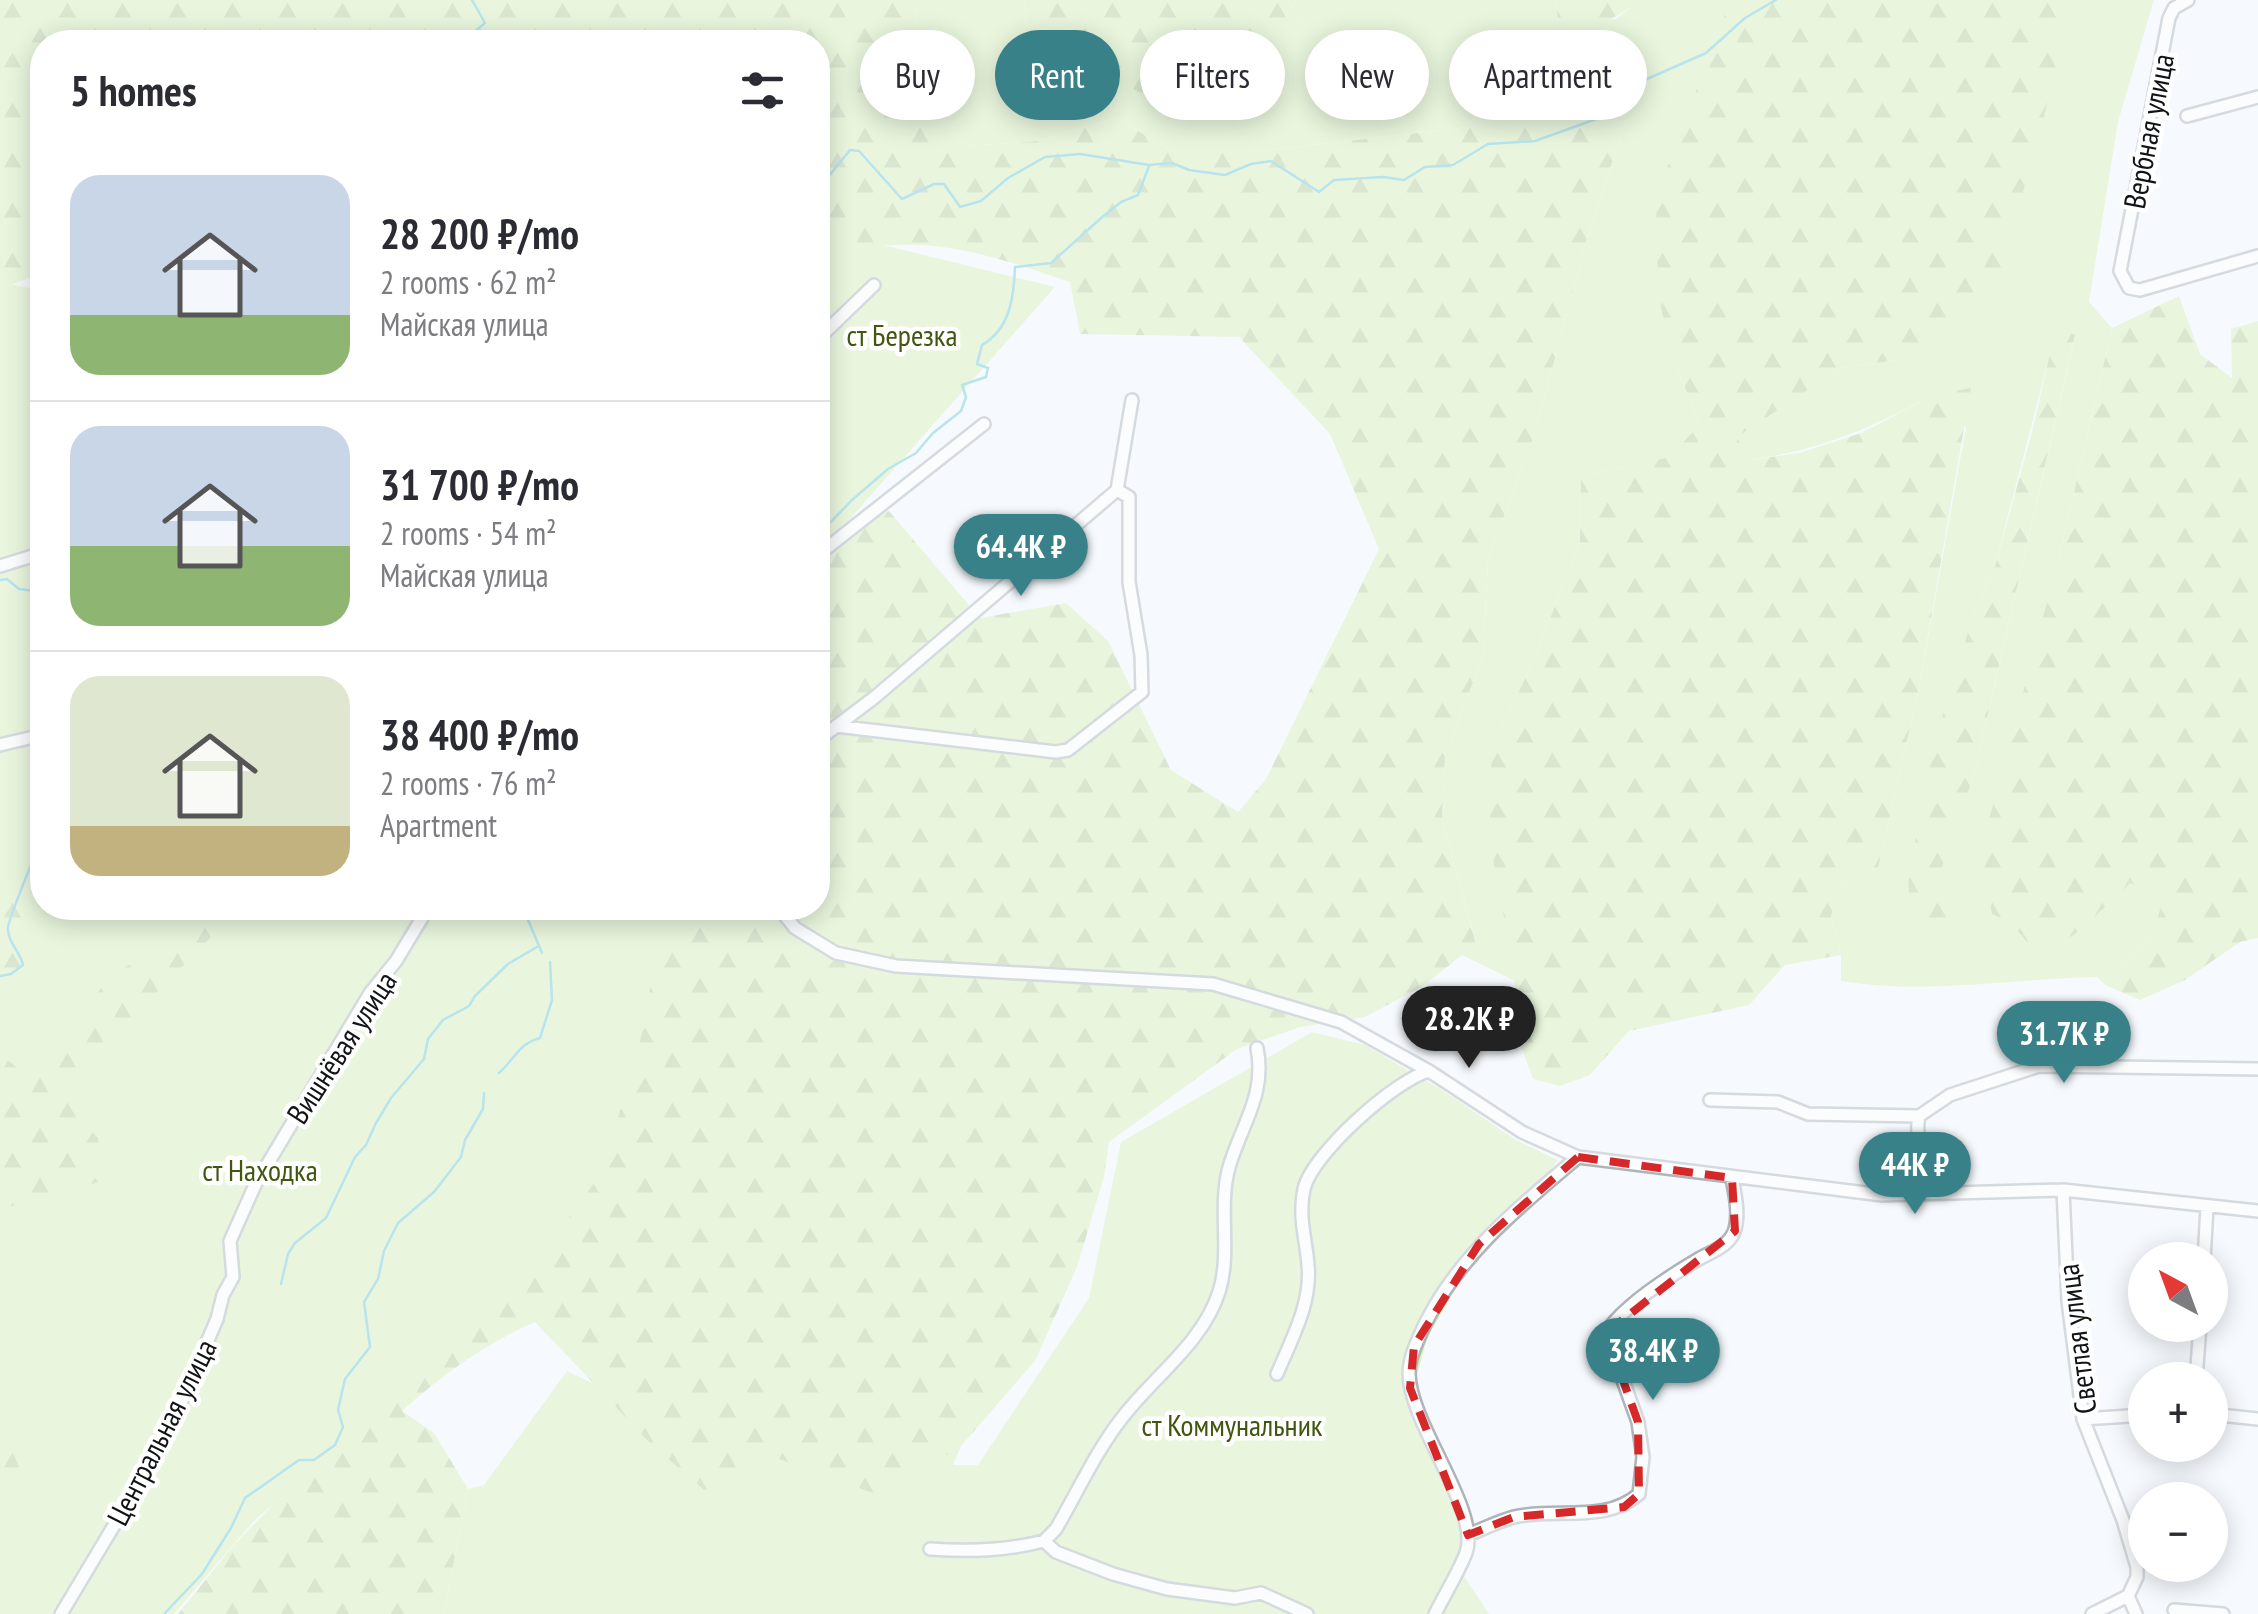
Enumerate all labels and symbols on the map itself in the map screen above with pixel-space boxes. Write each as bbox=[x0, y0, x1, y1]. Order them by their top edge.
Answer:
street label: Вербная улица bbox=[2114, 50, 2182, 212]
park label: ст Березка bbox=[847, 315, 957, 354]
pin: 64.4K ₽ bbox=[929, 514, 1113, 599]
street label: Вишнёвая улица bbox=[277, 963, 405, 1131]
pin: 28.2K ₽ bbox=[1377, 986, 1561, 1071]
pin: 31.7K ₽ bbox=[1972, 1001, 2156, 1086]
pin: 44K ₽ bbox=[1845, 1132, 1985, 1217]
park label: ст Находка bbox=[202, 1150, 318, 1189]
north arrow bbox=[2128, 1242, 2228, 1342]
street label: Светлая улица bbox=[2047, 1262, 2105, 1416]
pin: 38.4K ₽ bbox=[1561, 1318, 1745, 1403]
street label: Центральная улица bbox=[97, 1332, 225, 1532]
park label: ст Коммунальник bbox=[1142, 1405, 1323, 1444]

